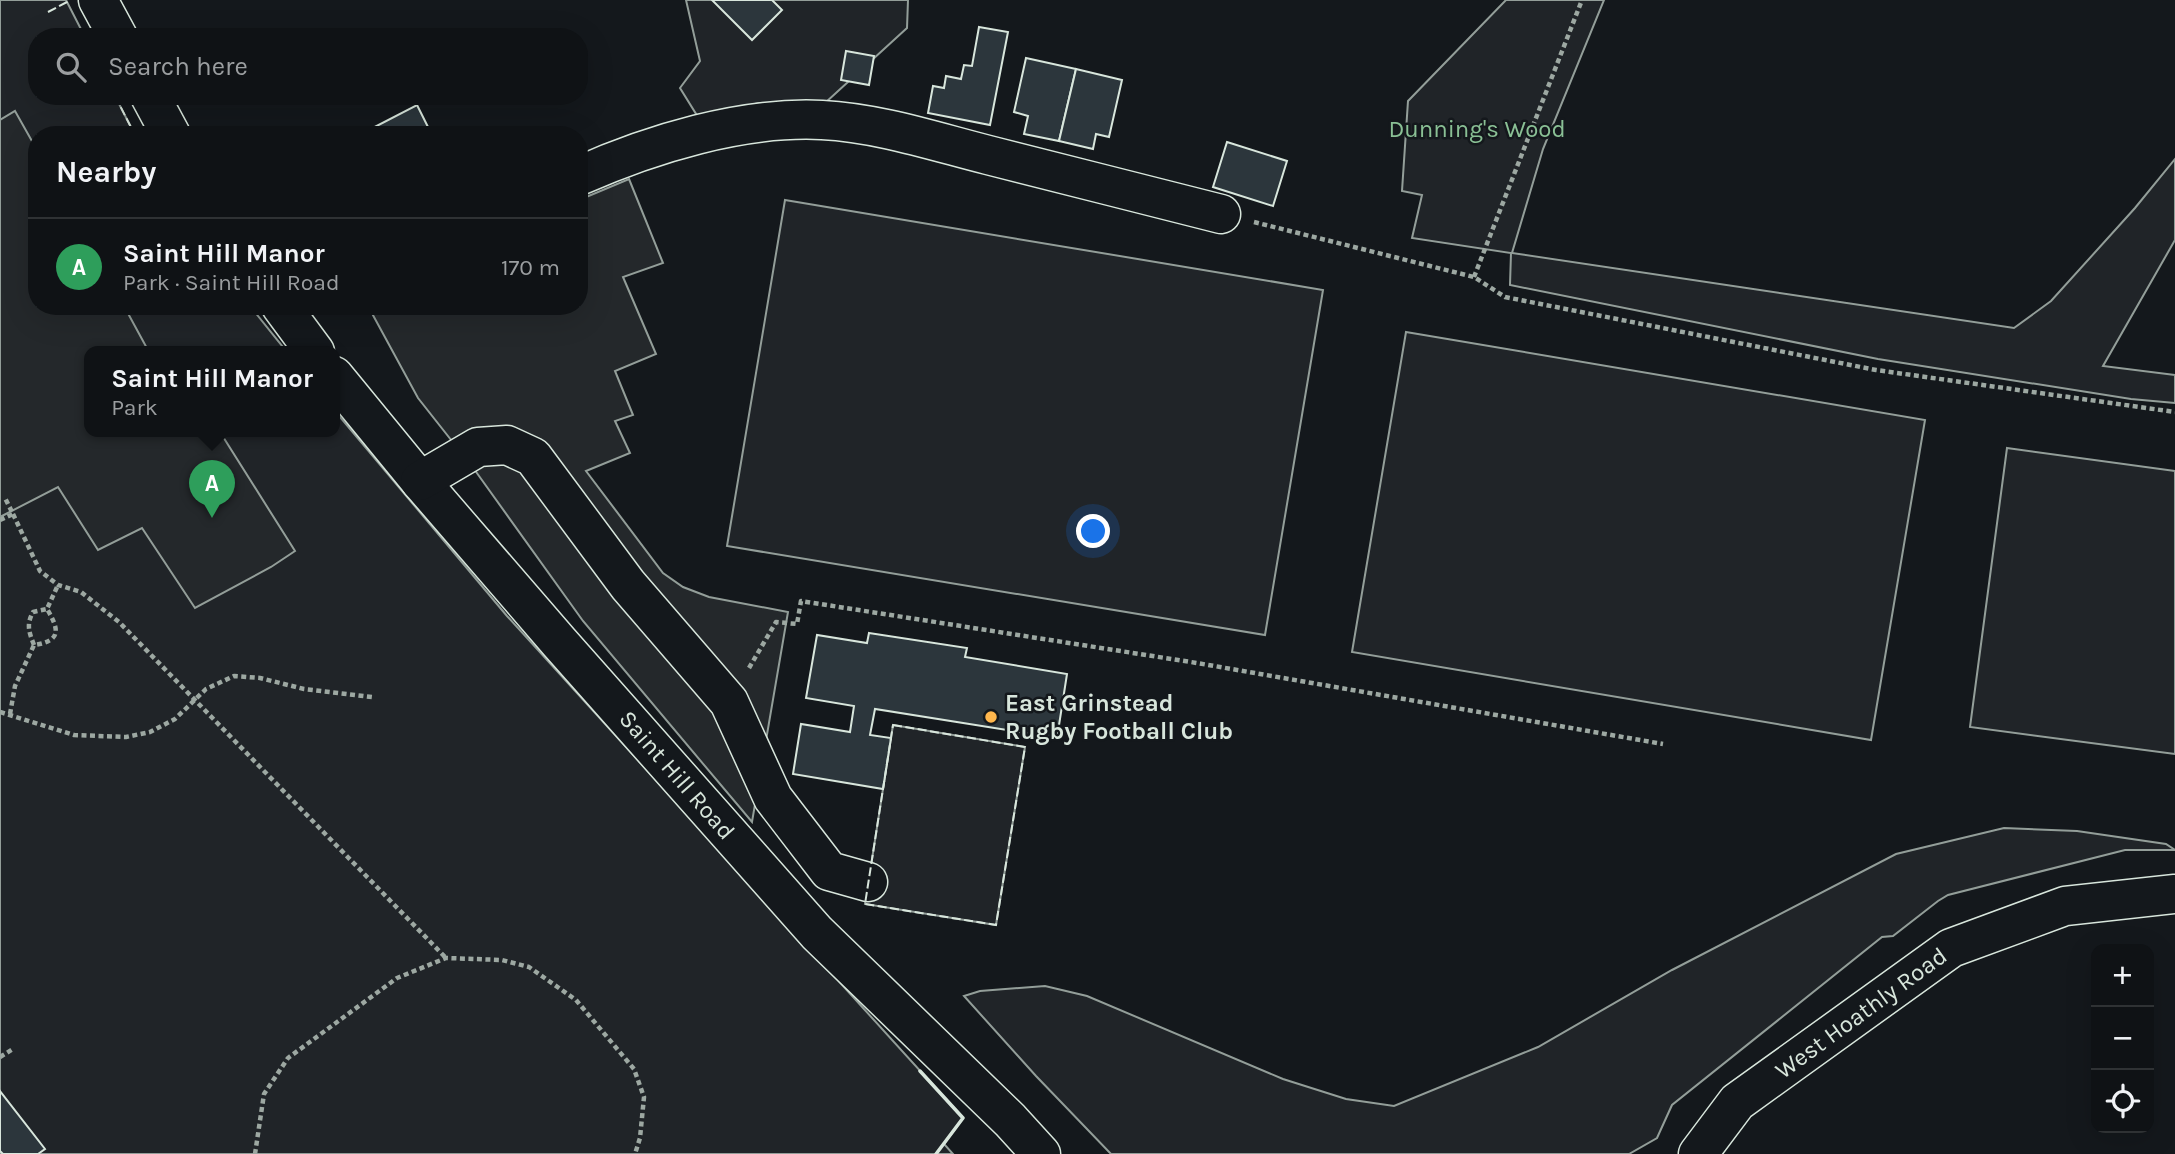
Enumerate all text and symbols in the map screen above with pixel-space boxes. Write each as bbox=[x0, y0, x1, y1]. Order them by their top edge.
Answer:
search box bbox=[28, 28, 588, 105]
icon: search bbox=[52, 48, 90, 86]
text: Search here bbox=[108, 51, 248, 82]
park label: Dunning's Wood bbox=[1388, 115, 1566, 143]
text: Nearby bbox=[56, 154, 156, 190]
text: Saint Hill Manor bbox=[123, 238, 325, 269]
text: A bbox=[72, 254, 86, 281]
text: 170 m bbox=[501, 254, 560, 281]
text: Park · Saint Hill Road bbox=[123, 269, 340, 296]
popup bbox=[84, 346, 340, 437]
text: Saint Hill Manor bbox=[111, 363, 313, 394]
text: Park bbox=[111, 394, 158, 421]
pin: A bbox=[189, 460, 235, 518]
your location bbox=[1076, 514, 1110, 548]
place label: East Grinstead Rugby Football Club bbox=[1005, 689, 1233, 745]
street label: Saint Hill Road bbox=[613, 705, 741, 845]
marker: East Grinstead Rugby Football Club bbox=[983, 709, 999, 725]
street label: West Hoathly Road bbox=[1770, 941, 1952, 1085]
map controls bbox=[2091, 944, 2154, 1133]
button: + bbox=[2091, 944, 2154, 1007]
button: − bbox=[2091, 1007, 2154, 1070]
button: locate bbox=[2091, 1070, 2154, 1133]

